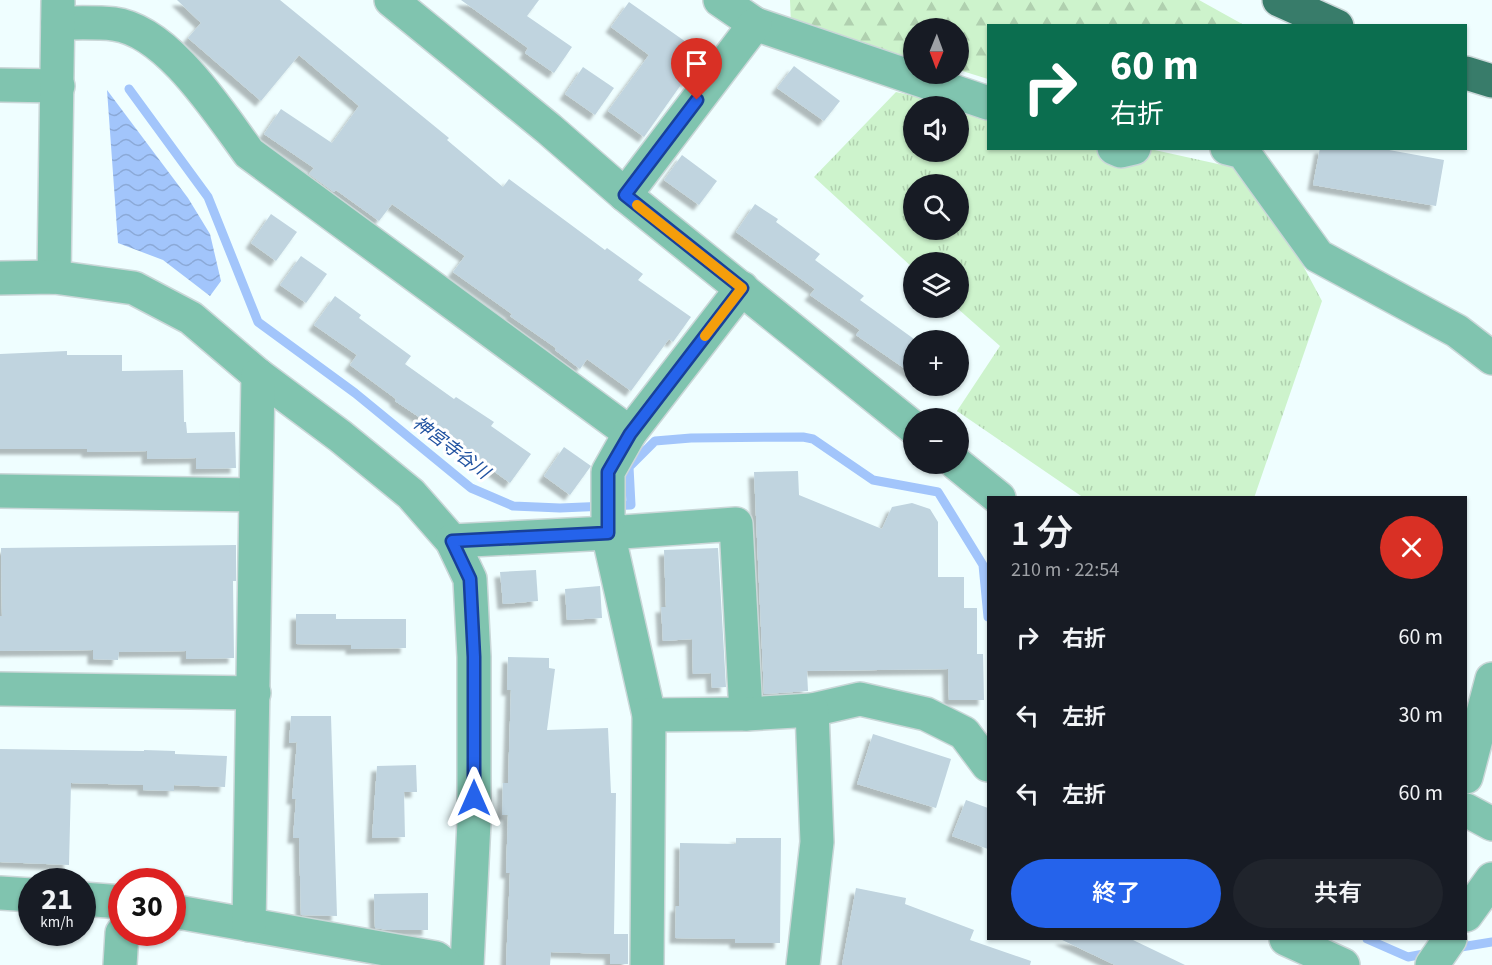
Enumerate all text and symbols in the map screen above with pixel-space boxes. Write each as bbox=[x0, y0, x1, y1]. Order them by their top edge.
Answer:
north arrow bbox=[903, 18, 969, 84]
map controls bbox=[903, 18, 969, 474]
text: 60 m bbox=[1110, 36, 1199, 96]
pin bbox=[671, 38, 722, 100]
icon: arrive bbox=[680, 47, 713, 80]
icon: right bbox=[1011, 48, 1089, 126]
text: 右折 bbox=[1110, 95, 1164, 134]
button: sound bbox=[903, 96, 969, 162]
button: search bbox=[903, 174, 969, 240]
button: layers bbox=[903, 252, 969, 318]
button: + bbox=[903, 330, 969, 396]
button: − bbox=[903, 408, 969, 474]
water label: 神宮寺谷川 bbox=[408, 411, 496, 486]
text: 1 分 bbox=[1011, 508, 1073, 559]
button: close bbox=[1380, 516, 1443, 579]
text: 210 m · 22:54 bbox=[1011, 556, 1119, 584]
icon: right bbox=[1011, 621, 1044, 654]
text: 60 m bbox=[1398, 621, 1443, 653]
text: 右折 bbox=[1062, 623, 1106, 655]
icon: left bbox=[1011, 699, 1044, 732]
text: 30 m bbox=[1398, 699, 1443, 731]
text: 左折 bbox=[1062, 701, 1106, 733]
position arrow bbox=[442, 766, 506, 830]
icon: left bbox=[1011, 777, 1044, 810]
text: 60 m bbox=[1398, 777, 1443, 809]
text: 左折 bbox=[1062, 779, 1106, 811]
button: 終了 bbox=[1011, 859, 1221, 928]
button: 共有 bbox=[1233, 859, 1443, 928]
speed limit sign: 30 bbox=[108, 868, 186, 946]
text: 21 bbox=[41, 878, 73, 921]
text: km/h bbox=[40, 912, 74, 933]

